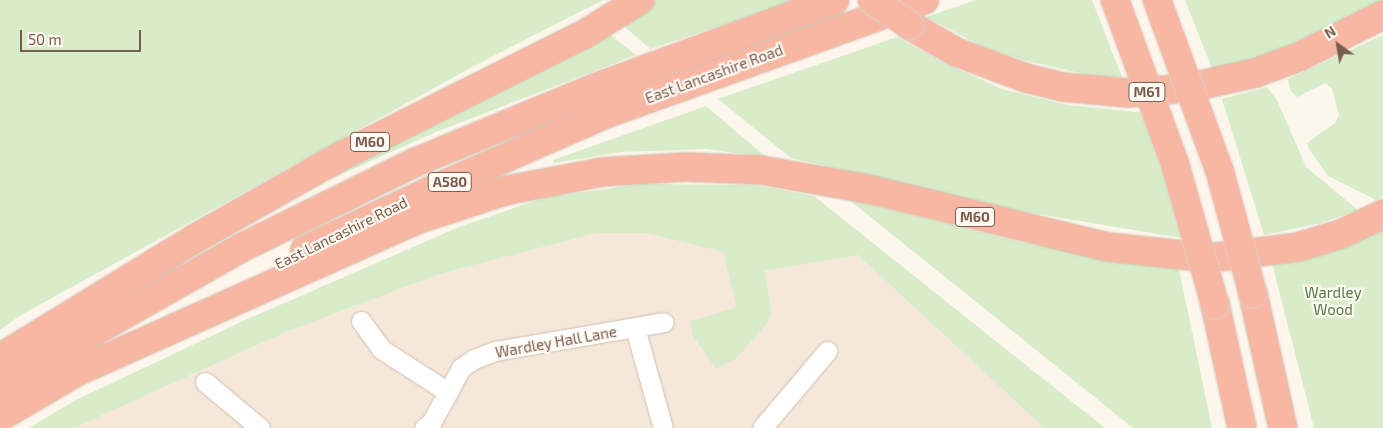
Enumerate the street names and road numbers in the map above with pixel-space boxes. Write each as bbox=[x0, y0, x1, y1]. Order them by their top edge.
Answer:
street label: East Lancashire Road bbox=[643, 41, 785, 107]
road number: M61 bbox=[1128, 80, 1166, 104]
road number: M60 bbox=[350, 130, 390, 154]
road number: A580 bbox=[428, 170, 472, 193]
street label: East Lancashire Road bbox=[272, 193, 410, 273]
road number: M60 bbox=[955, 206, 995, 228]
street label: Wardley Hall Lane bbox=[494, 322, 618, 362]

